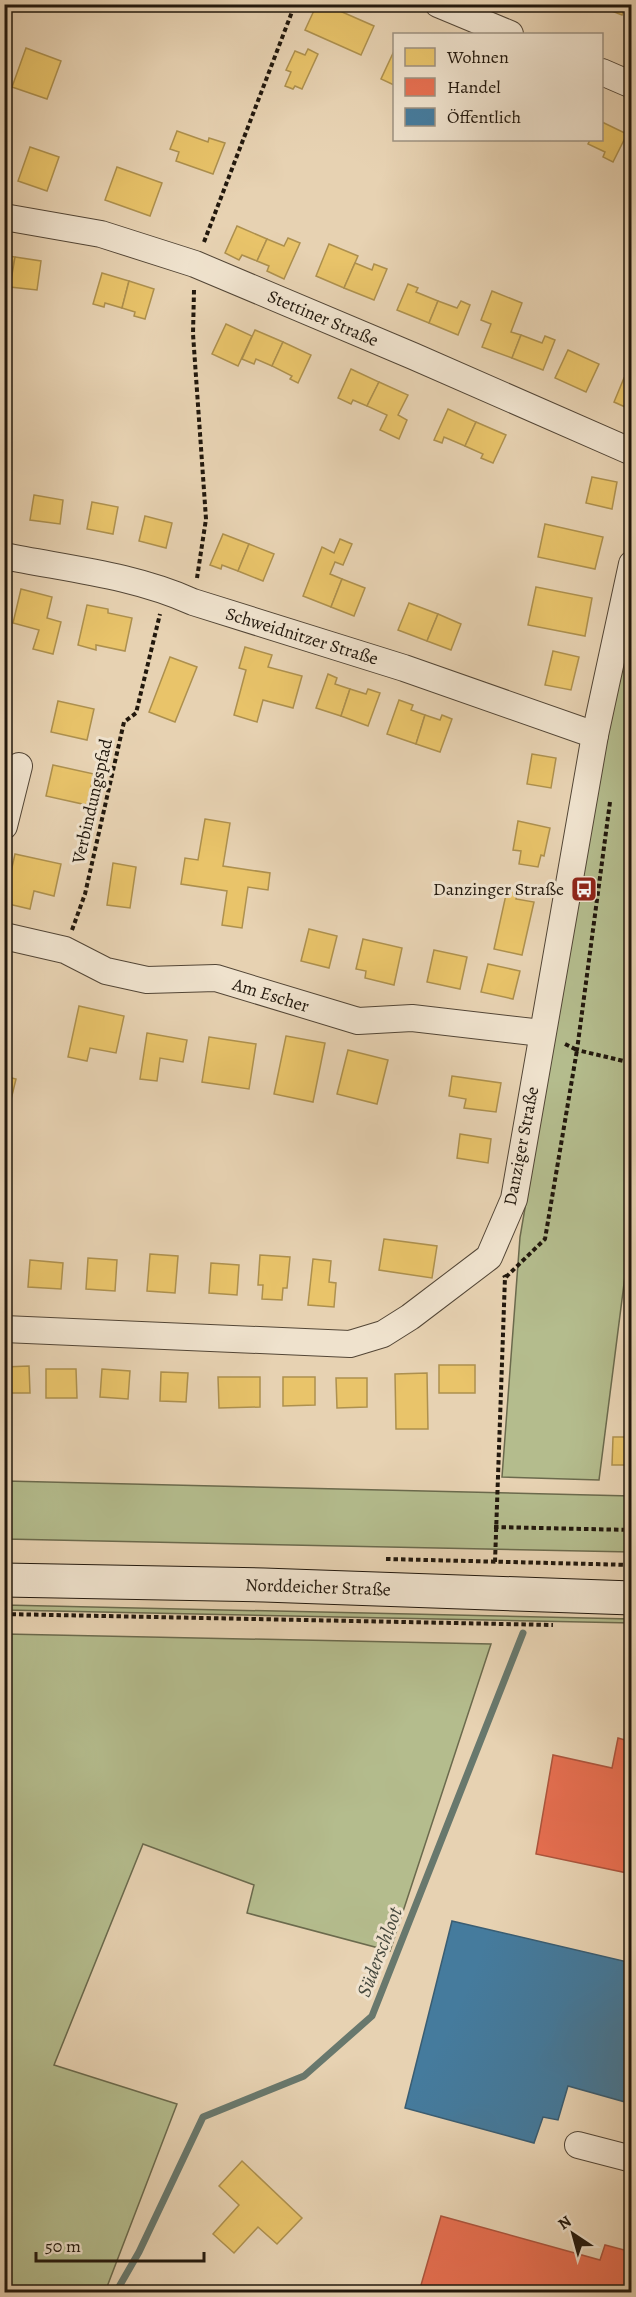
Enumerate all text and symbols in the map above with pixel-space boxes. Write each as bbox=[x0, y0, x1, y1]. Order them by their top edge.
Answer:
legend bbox=[393, 33, 603, 141]
text: Wohnen bbox=[446, 45, 509, 69]
text: Handel bbox=[447, 75, 501, 99]
text: Öffentlich bbox=[447, 105, 521, 129]
street label: Stettiner Straße bbox=[264, 284, 382, 352]
street label: Schweidnitzer Straße bbox=[223, 601, 381, 671]
street label: Verbindungspfad bbox=[66, 736, 118, 867]
bus stop icon: Danzinger Straße bbox=[569, 874, 599, 904]
place label: Danzinger Straße bbox=[433, 877, 564, 901]
street label: Am Escher bbox=[229, 972, 312, 1018]
street label: Danziger Straße bbox=[498, 1084, 544, 1208]
street label: Norddeicher Straße bbox=[245, 1572, 391, 1602]
water label: Süderschloot bbox=[350, 1902, 409, 2001]
north arrow bbox=[543, 2204, 603, 2264]
text: N bbox=[554, 2210, 576, 2235]
scale bar bbox=[36, 2225, 204, 2263]
text: 50 m bbox=[45, 2234, 81, 2258]

